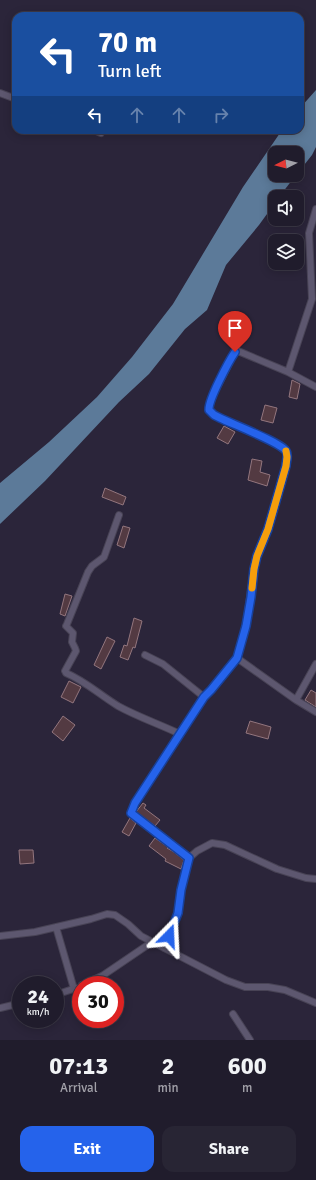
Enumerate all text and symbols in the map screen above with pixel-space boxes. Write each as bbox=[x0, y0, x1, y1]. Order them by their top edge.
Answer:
text: 70 m bbox=[98, 26, 157, 60]
icon: left bbox=[32, 28, 84, 80]
text: Turn left bbox=[98, 60, 161, 82]
icon: left bbox=[84, 104, 106, 126]
icon: ahead bbox=[126, 104, 148, 126]
icon: ahead bbox=[168, 104, 190, 126]
icon: right bbox=[210, 104, 232, 126]
north arrow bbox=[268, 146, 304, 182]
map controls bbox=[268, 146, 304, 270]
button: sound bbox=[268, 190, 304, 226]
button: layers bbox=[268, 234, 304, 270]
pin bbox=[218, 311, 252, 352]
icon: arrive bbox=[224, 317, 246, 339]
position arrow bbox=[148, 915, 190, 957]
speed limit sign: 30 bbox=[72, 976, 124, 1028]
text: 24 bbox=[27, 984, 49, 1009]
text: km/h bbox=[27, 1006, 49, 1018]
text: 07:13 bbox=[49, 1051, 108, 1081]
text: 2 bbox=[162, 1051, 174, 1081]
text: 600 bbox=[228, 1051, 267, 1081]
text: Arrival bbox=[60, 1080, 97, 1096]
text: min bbox=[158, 1080, 179, 1096]
text: m bbox=[242, 1080, 252, 1096]
button: Exit bbox=[20, 1126, 154, 1172]
button: Share bbox=[162, 1126, 296, 1172]

